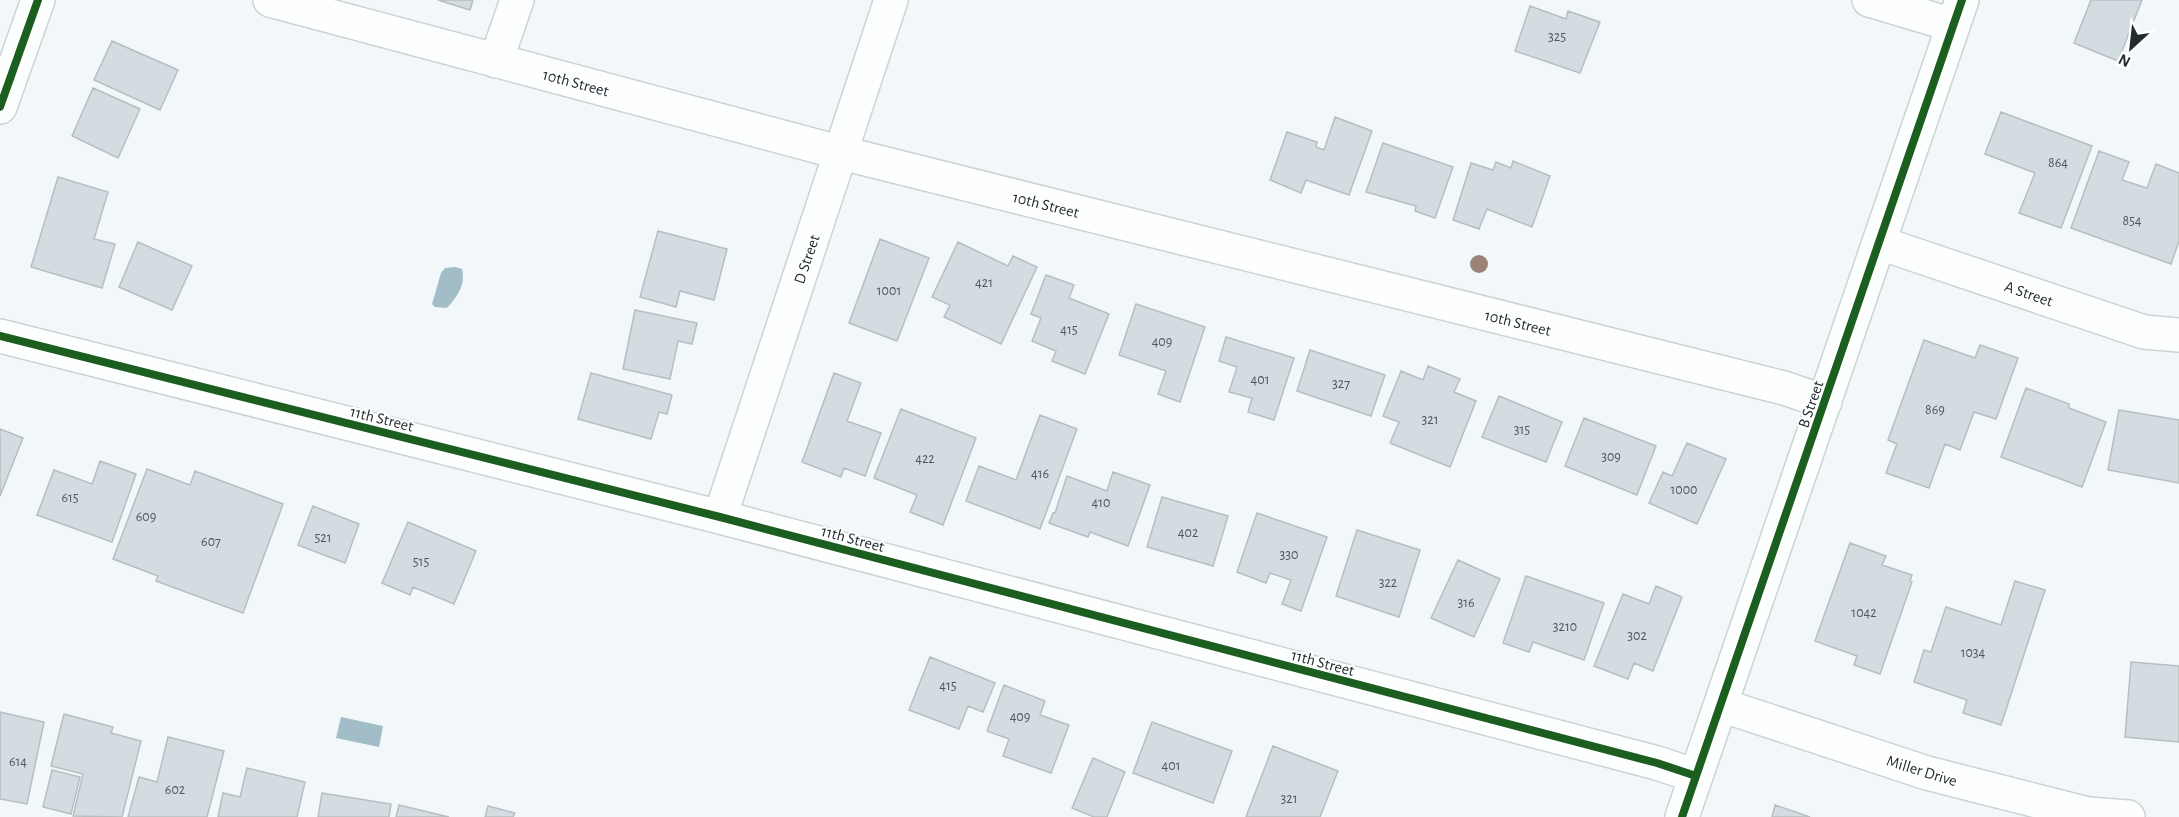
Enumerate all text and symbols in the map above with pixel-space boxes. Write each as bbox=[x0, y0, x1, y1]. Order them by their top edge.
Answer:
north arrow bbox=[2101, 18, 2161, 78]
house number: 325 bbox=[1548, 30, 1566, 44]
text: N bbox=[2116, 51, 2133, 70]
street label: 10th Street bbox=[541, 66, 611, 99]
house number: 864 bbox=[2048, 156, 2068, 170]
street label: 10th Street bbox=[1011, 189, 1081, 221]
house number: 854 bbox=[2122, 214, 2142, 228]
street label: D Street bbox=[791, 233, 823, 286]
house number: 421 bbox=[975, 276, 993, 290]
street label: A Street bbox=[2003, 278, 2055, 310]
house number: 1001 bbox=[877, 284, 901, 298]
street label: 10th Street bbox=[1483, 307, 1553, 339]
house number: 415 bbox=[1060, 323, 1078, 337]
house number: 409 bbox=[1152, 335, 1172, 349]
house number: 401 bbox=[1251, 373, 1269, 387]
house number: 327 bbox=[1332, 377, 1350, 391]
street label: B Street bbox=[1795, 379, 1826, 430]
street label: 11th Street bbox=[348, 403, 415, 435]
house number: 869 bbox=[1925, 403, 1945, 417]
house number: 321 bbox=[1422, 413, 1438, 427]
house number: 315 bbox=[1514, 423, 1530, 437]
house number: 309 bbox=[1601, 450, 1621, 464]
house number: 422 bbox=[915, 452, 935, 466]
house number: 416 bbox=[1031, 467, 1049, 481]
house number: 1000 bbox=[1671, 483, 1698, 497]
house number: 615 bbox=[61, 491, 79, 505]
house number: 410 bbox=[1092, 496, 1110, 510]
house number: 609 bbox=[136, 510, 156, 524]
street label: 11th Street bbox=[819, 523, 886, 555]
house number: 402 bbox=[1178, 526, 1198, 540]
house number: 521 bbox=[314, 531, 332, 545]
house number: 607 bbox=[201, 535, 221, 549]
house number: 330 bbox=[1280, 548, 1298, 562]
house number: 515 bbox=[413, 555, 429, 569]
house number: 322 bbox=[1379, 576, 1397, 590]
house number: 316 bbox=[1457, 596, 1475, 610]
house number: 1042 bbox=[1851, 606, 1877, 620]
house number: 3210 bbox=[1553, 620, 1577, 634]
house number: 302 bbox=[1627, 629, 1647, 643]
house number: 1034 bbox=[1961, 646, 1986, 660]
street label: 11th Street bbox=[1289, 647, 1356, 679]
house number: 415 bbox=[939, 679, 957, 693]
house number: 409 bbox=[1010, 710, 1030, 724]
street label: Miller Drive bbox=[1885, 753, 1959, 789]
house number: 614 bbox=[9, 755, 27, 769]
house number: 401 bbox=[1162, 759, 1180, 773]
house number: 602 bbox=[165, 783, 185, 797]
house number: 321 bbox=[1281, 792, 1297, 806]

